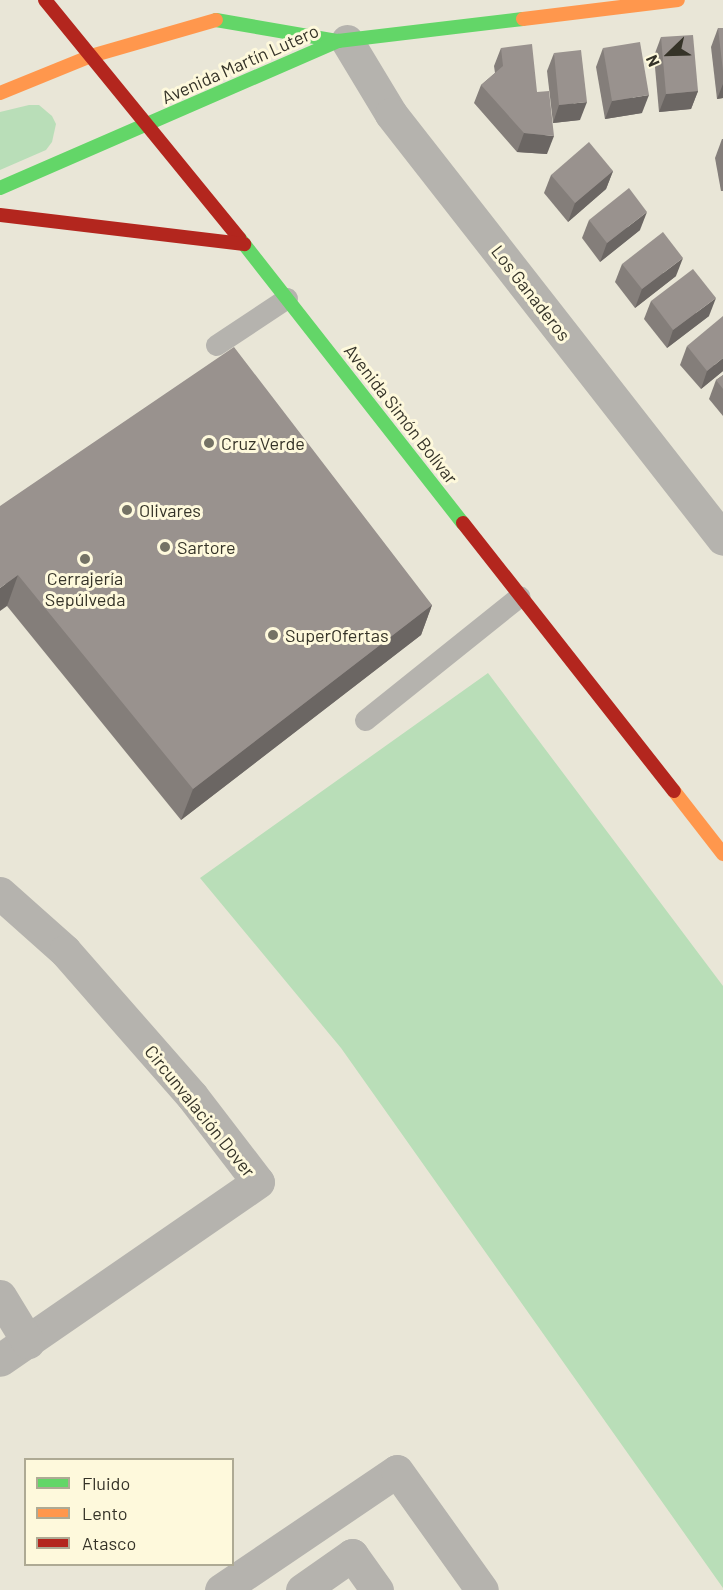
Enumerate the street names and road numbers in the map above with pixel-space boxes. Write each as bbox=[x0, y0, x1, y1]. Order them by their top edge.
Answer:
street label: Avenida Martín Lutero bbox=[158, 20, 322, 108]
street label: Los Ganaderos bbox=[487, 241, 575, 345]
street label: Avenida Simón Bolívar bbox=[340, 340, 462, 488]
street label: Circunvalación Dover bbox=[140, 1041, 260, 1181]

